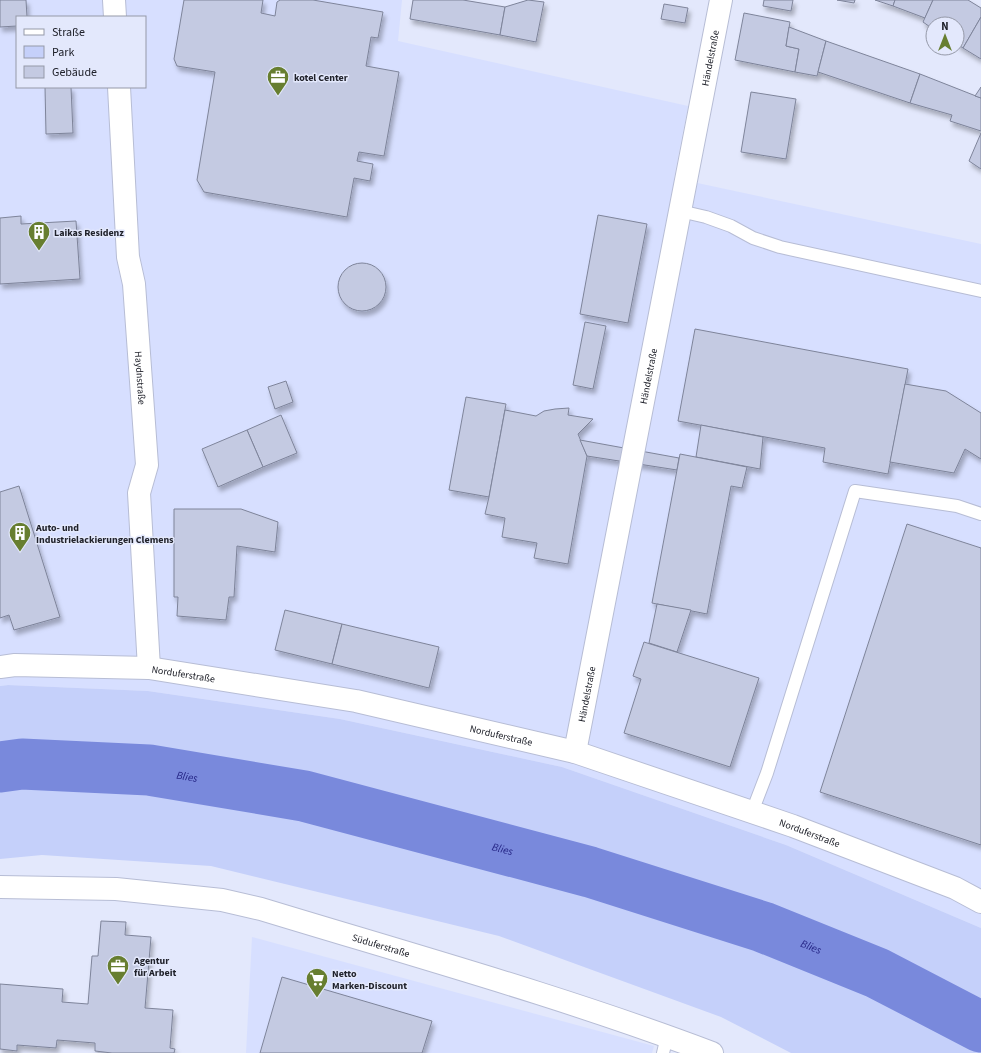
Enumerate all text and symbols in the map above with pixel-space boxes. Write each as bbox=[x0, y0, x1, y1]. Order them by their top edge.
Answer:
legend bbox=[16, 16, 146, 88]
north arrow bbox=[925, 16, 965, 56]
text: N bbox=[941, 19, 949, 34]
text: Straße bbox=[52, 24, 85, 41]
street label: Händelstraße bbox=[698, 29, 723, 87]
text: Park bbox=[52, 44, 74, 61]
text: Gebäude bbox=[52, 64, 97, 81]
office icon: kotel Center bbox=[265, 64, 291, 97]
place label: kotel Center bbox=[294, 71, 348, 85]
building icon: Laikas Residenz bbox=[26, 219, 52, 252]
place label: Laikas Residenz bbox=[54, 226, 124, 240]
street label: Händelstraße bbox=[637, 347, 661, 405]
street label: Haydnstraße bbox=[131, 351, 149, 405]
building icon: Auto- und Industrielackierungen Clemens bbox=[7, 520, 33, 553]
place label: Auto- und Industrielackierungen Clemens bbox=[35, 521, 174, 547]
street label: Norduferstraße bbox=[151, 663, 216, 686]
street label: Händelstraße bbox=[575, 665, 599, 723]
street label: Norduferstraße bbox=[468, 722, 534, 750]
water label: Blies bbox=[175, 768, 199, 786]
street label: Norduferstraße bbox=[777, 816, 842, 851]
water label: Blies bbox=[490, 839, 515, 859]
street label: Süduferstraße bbox=[350, 931, 411, 961]
water label: Blies bbox=[798, 936, 824, 958]
office icon: Agentur für Arbeit bbox=[105, 953, 131, 986]
place label: Agentur für Arbeit bbox=[133, 954, 176, 980]
supermarket icon: Netto Marken-Discount bbox=[304, 966, 330, 999]
place label: Netto Marken-Discount bbox=[332, 967, 407, 993]

